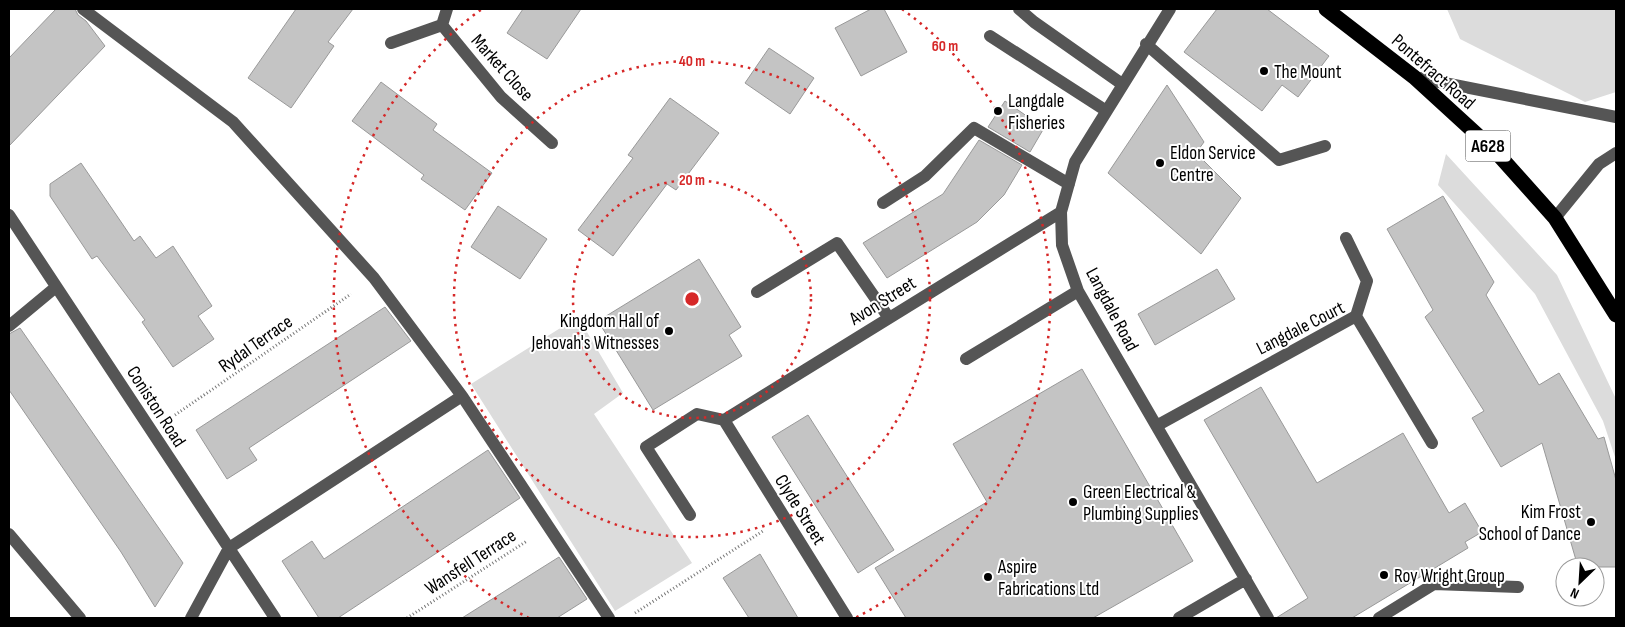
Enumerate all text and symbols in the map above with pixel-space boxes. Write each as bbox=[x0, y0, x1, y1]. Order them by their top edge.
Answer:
street label: Market Close bbox=[466, 30, 538, 106]
street label: Pontefract Road bbox=[1386, 30, 1480, 115]
text: 60 m bbox=[932, 37, 958, 56]
text: 40 m bbox=[679, 52, 705, 71]
place label: The Mount bbox=[1274, 61, 1342, 84]
marker: The Mount bbox=[1258, 65, 1270, 77]
place label: Langdale Fisheries bbox=[1008, 90, 1065, 135]
marker: Langdale Fisheries bbox=[992, 105, 1004, 117]
road number: A628 bbox=[1466, 130, 1510, 162]
place label: Eldon Service Centre bbox=[1170, 142, 1256, 187]
marker: Eldon Service Centre bbox=[1154, 157, 1166, 169]
text: 20 m bbox=[679, 171, 705, 190]
street label: Langdale Road bbox=[1080, 264, 1143, 355]
street label: Avon Street bbox=[844, 272, 921, 331]
centre of rings bbox=[683, 290, 701, 308]
street label: Langdale Court bbox=[1253, 296, 1349, 360]
place label: Kingdom Hall of Jehovah's Witnesses bbox=[531, 310, 660, 355]
street label: Rydal Terrace bbox=[215, 311, 297, 378]
marker: Kingdom Hall of Jehovah's Witnesses bbox=[663, 325, 675, 337]
street label: Coniston Road bbox=[121, 362, 190, 452]
street label: Clyde Street bbox=[769, 470, 830, 549]
place label: Green Electrical & Plumbing Supplies bbox=[1083, 481, 1199, 526]
marker: Green Electrical & Plumbing Supplies bbox=[1067, 496, 1079, 508]
place label: Kim Frost School of Dance bbox=[1479, 501, 1581, 546]
marker: Kim Frost School of Dance bbox=[1585, 516, 1597, 528]
street label: Wansfell Terrace bbox=[421, 524, 521, 600]
place label: Aspire Fabrications Ltd bbox=[997, 556, 1099, 601]
north arrow bbox=[1555, 557, 1605, 607]
place label: Roy Wright Group bbox=[1394, 565, 1505, 588]
marker: Roy Wright Group bbox=[1378, 569, 1390, 581]
marker: Aspire Fabrications Ltd bbox=[982, 571, 994, 583]
text: N bbox=[1568, 584, 1582, 603]

